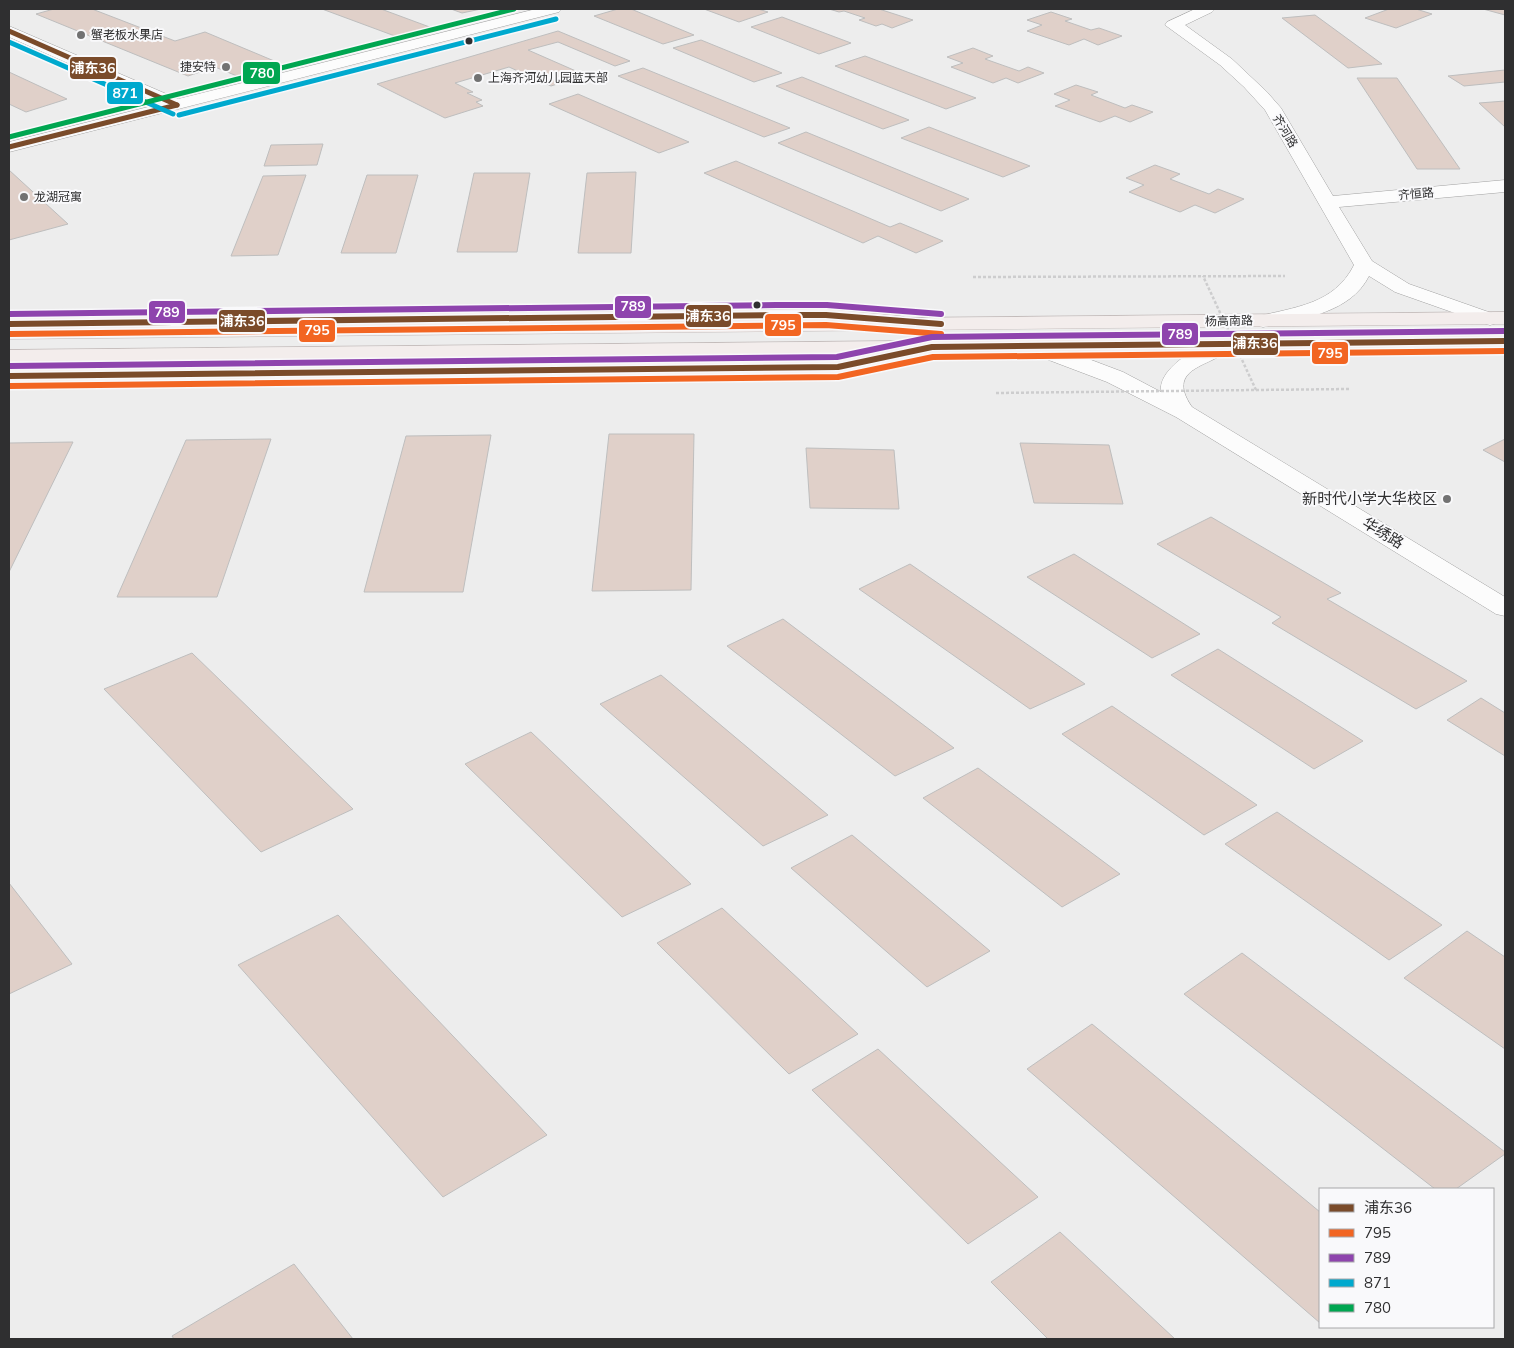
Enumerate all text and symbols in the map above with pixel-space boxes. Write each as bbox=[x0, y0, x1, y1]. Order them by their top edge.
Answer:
place label: 蟹老板水果店 bbox=[91, 27, 163, 42]
marker: 蟹老板水果店 bbox=[75, 29, 87, 41]
unlabelled marker bbox=[464, 36, 474, 46]
line badge: 浦东36 bbox=[69, 56, 117, 80]
text: 浦东36 bbox=[71, 59, 115, 77]
place label: 捷安特 bbox=[180, 59, 216, 74]
marker: 捷安特 bbox=[220, 61, 232, 73]
line badge: 780 bbox=[242, 61, 281, 85]
text: 780 bbox=[249, 64, 275, 82]
place label: 上海齐河幼儿园蓝天部 bbox=[488, 70, 608, 85]
marker: 上海齐河幼儿园蓝天部 bbox=[472, 72, 484, 84]
line badge: 871 bbox=[106, 81, 144, 105]
text: 871 bbox=[112, 84, 138, 102]
street label: 齐河路 bbox=[1270, 111, 1301, 150]
street label: 齐恒路 bbox=[1397, 184, 1435, 203]
place label: 龙湖冠寓 bbox=[34, 189, 82, 204]
marker: 龙湖冠寓 bbox=[18, 191, 30, 203]
line badge: 789 bbox=[614, 295, 652, 319]
text: 789 bbox=[620, 297, 646, 315]
line badge: 789 bbox=[148, 300, 186, 324]
unlabelled marker bbox=[752, 300, 762, 310]
text: 789 bbox=[154, 303, 180, 321]
line badge: 浦东36 bbox=[685, 304, 732, 328]
text: 浦东36 bbox=[686, 307, 730, 325]
line badge: 浦东36 bbox=[218, 309, 266, 333]
text: 浦东36 bbox=[220, 312, 264, 330]
line badge: 795 bbox=[764, 313, 802, 337]
street label: 杨高南路 bbox=[1205, 313, 1253, 328]
text: 795 bbox=[770, 316, 796, 334]
line badge: 795 bbox=[298, 319, 336, 343]
text: 795 bbox=[304, 321, 330, 339]
line badge: 789 bbox=[1161, 322, 1199, 346]
text: 789 bbox=[1167, 325, 1193, 343]
line badge: 浦东36 bbox=[1232, 332, 1279, 356]
text: 浦东36 bbox=[1233, 334, 1277, 352]
line badge: 795 bbox=[1311, 341, 1349, 365]
text: 795 bbox=[1317, 344, 1343, 362]
place label: 新时代小学大华校区 bbox=[1302, 489, 1437, 508]
marker: 新时代小学大华校区 bbox=[1441, 493, 1453, 505]
street label: 华绣路 bbox=[1359, 513, 1407, 552]
legend bbox=[1319, 1188, 1494, 1328]
text: 浦东36 bbox=[1364, 1198, 1412, 1217]
text: 795 bbox=[1364, 1223, 1391, 1242]
text: 789 bbox=[1364, 1248, 1391, 1267]
text: 871 bbox=[1364, 1273, 1391, 1292]
text: 780 bbox=[1364, 1298, 1391, 1317]

